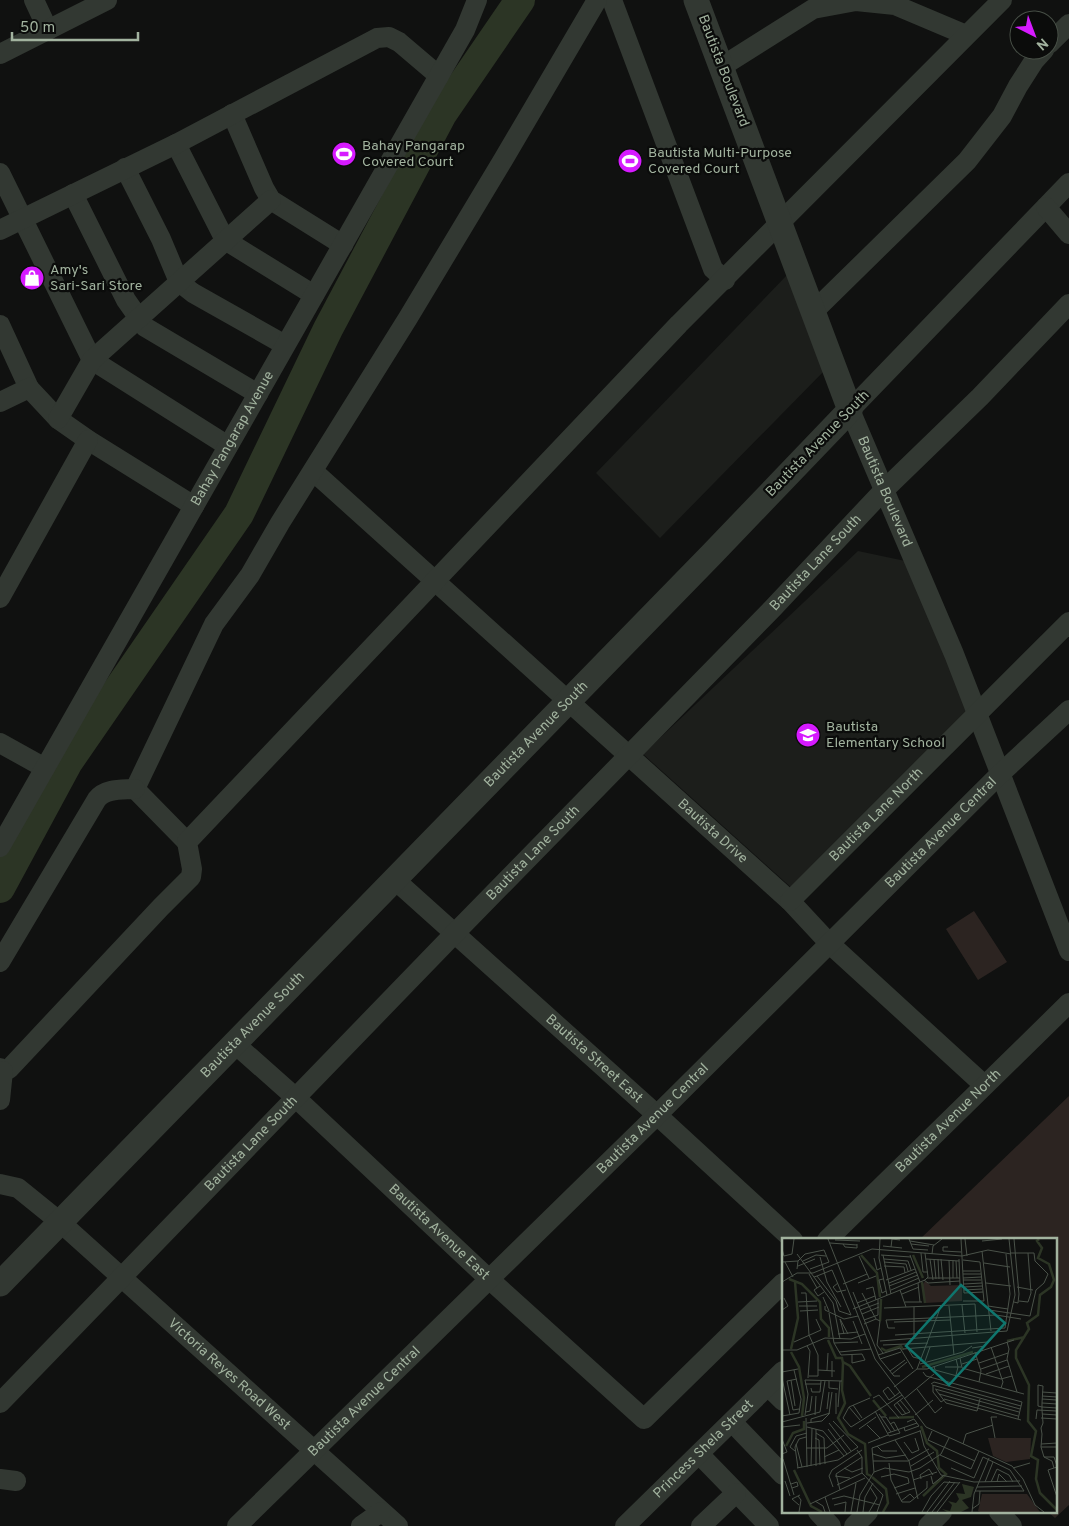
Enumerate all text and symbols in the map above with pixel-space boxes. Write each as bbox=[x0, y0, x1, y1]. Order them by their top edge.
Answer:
scale bar bbox=[12, 10, 139, 42]
north arrow bbox=[1009, 10, 1059, 60]
street label: Bautista Boulevard bbox=[694, 13, 752, 129]
text: 50 m bbox=[20, 19, 55, 38]
text: N bbox=[1032, 34, 1051, 53]
place label: Bahay Pangarap Covered Court bbox=[362, 138, 465, 171]
sports icon: Bahay Pangarap Covered Court bbox=[331, 141, 357, 167]
place label: Bautista Multi-Purpose Covered Court bbox=[648, 145, 792, 178]
sports icon: Bautista Multi-Purpose Covered Court bbox=[617, 148, 643, 174]
place label: Amy's Sari-Sari Store bbox=[50, 262, 142, 295]
shop icon: Amy's Sari-Sari Store bbox=[19, 265, 45, 291]
street label: Bahay Pangarap Avenue bbox=[187, 368, 278, 509]
street label: Bautista Avenue South bbox=[763, 387, 873, 501]
street label: Bautista Boulevard bbox=[854, 434, 916, 549]
street label: Bautista Lane South bbox=[766, 511, 865, 615]
street label: Bautista Avenue South bbox=[481, 678, 592, 791]
place label: Bautista Elementary School bbox=[826, 719, 945, 752]
school or university icon: Bautista Elementary School bbox=[795, 722, 821, 748]
street label: Bautista Lane North bbox=[826, 764, 927, 865]
street label: Bautista Avenue Central bbox=[882, 774, 1000, 892]
street label: Bautista Drive bbox=[674, 795, 751, 867]
street label: Bautista Lane South bbox=[483, 802, 584, 904]
street label: Bautista Avenue South bbox=[197, 968, 308, 1082]
street label: Bautista Street East bbox=[542, 1011, 646, 1107]
street label: Bautista Avenue Central bbox=[593, 1060, 712, 1178]
street label: Bautista Avenue North bbox=[892, 1066, 1005, 1177]
street label: Bautista Lane South bbox=[201, 1092, 301, 1195]
street label: Bautista Avenue East bbox=[385, 1181, 493, 1284]
inset map bbox=[782, 1238, 1056, 1514]
street label: Victoria Reyes Road West bbox=[164, 1315, 294, 1434]
street label: Bautista Avenue Central bbox=[304, 1343, 424, 1460]
street label: Princess Shela Street bbox=[650, 1396, 757, 1502]

